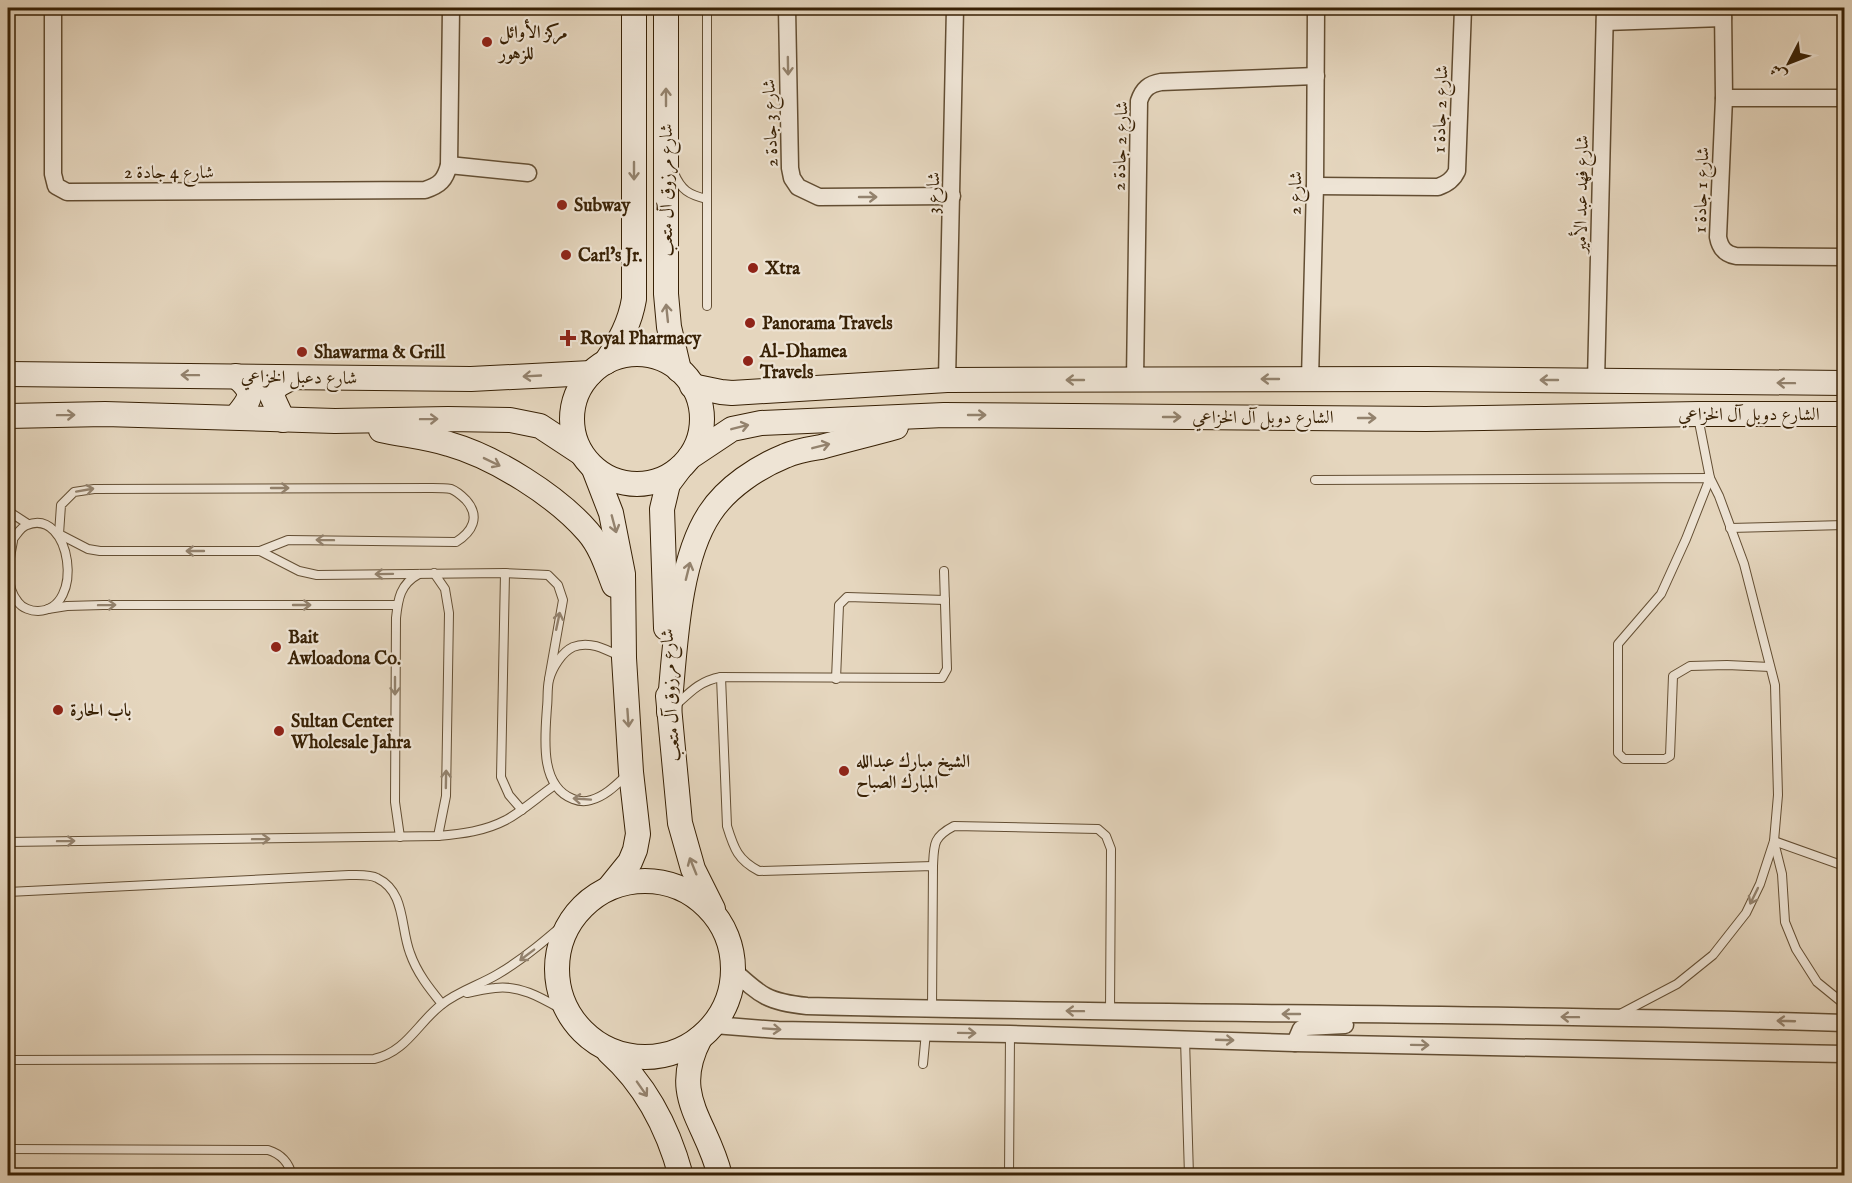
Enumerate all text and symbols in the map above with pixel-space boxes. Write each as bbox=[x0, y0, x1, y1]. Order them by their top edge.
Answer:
place label: مركز الأوائل للزهور bbox=[497, 18, 567, 66]
north arrow bbox=[1759, 33, 1819, 93]
marker: مركز الأوائل للزهور bbox=[480, 35, 494, 49]
one-way arrow bbox=[782, 55, 794, 75]
text: ش bbox=[1767, 59, 1792, 84]
street label: شارع 2 جادة 1 bbox=[1428, 65, 1457, 153]
street label: شارع 3 جادة 2 bbox=[758, 78, 787, 167]
one-way arrow bbox=[660, 88, 672, 108]
street label: شارع 2 جادة 2 bbox=[1108, 101, 1137, 191]
street label: شارع مرزوق آل متعب bbox=[656, 123, 681, 257]
street label: شارع فهد عبد الأمير bbox=[1567, 135, 1597, 255]
street label: شارع 1 جادة 1 bbox=[1690, 147, 1717, 234]
one-way arrow bbox=[628, 160, 640, 180]
street label: شارع 4 جادة 2 bbox=[124, 162, 214, 187]
street label: شارع 2 bbox=[1285, 171, 1310, 215]
street label: شارع 3 bbox=[923, 172, 948, 214]
one-way arrow bbox=[857, 191, 877, 203]
place label: Subway bbox=[574, 195, 631, 218]
marker: Subway bbox=[555, 198, 569, 212]
place label: Carl's Jr. bbox=[578, 245, 643, 268]
marker: Carl's Jr. bbox=[559, 248, 573, 262]
place label: Xtra bbox=[764, 258, 801, 281]
marker: Xtra bbox=[746, 261, 760, 275]
one-way arrow bbox=[661, 303, 672, 323]
place label: Panorama Travels bbox=[762, 313, 893, 336]
marker: Panorama Travels bbox=[743, 316, 757, 330]
place label: Royal Pharmacy bbox=[580, 328, 702, 351]
marker: Royal Pharmacy bbox=[561, 331, 575, 345]
place label: Al-Dhamea Travels bbox=[759, 341, 848, 385]
place label: Shawarma & Grill bbox=[314, 342, 446, 365]
marker: Shawarma & Grill bbox=[295, 345, 309, 359]
marker: Al-Dhamea Travels bbox=[741, 354, 755, 368]
street label: شارع دعبل الخزاعي bbox=[241, 366, 357, 393]
one-way arrow bbox=[181, 370, 201, 381]
one-way arrow bbox=[523, 370, 543, 381]
one-way arrow bbox=[1261, 373, 1281, 385]
one-way arrow bbox=[1066, 374, 1086, 386]
one-way arrow bbox=[1540, 374, 1560, 386]
one-way arrow bbox=[1777, 377, 1797, 388]
street label: الشارع دوبل آل الخزاعي bbox=[1678, 404, 1820, 429]
street label: الشارع دوبل آل الخزاعي bbox=[1192, 407, 1334, 432]
one-way arrow bbox=[55, 409, 75, 420]
one-way arrow bbox=[966, 409, 986, 421]
one-way arrow bbox=[1161, 411, 1181, 423]
one-way arrow bbox=[1356, 412, 1376, 424]
one-way arrow bbox=[418, 413, 438, 425]
one-way arrow bbox=[730, 421, 749, 433]
one-way arrow bbox=[811, 440, 830, 452]
one-way arrow bbox=[483, 457, 501, 469]
one-way arrow bbox=[269, 482, 289, 494]
one-way arrow bbox=[75, 485, 94, 496]
one-way arrow bbox=[608, 514, 620, 533]
one-way arrow bbox=[316, 534, 336, 546]
one-way arrow bbox=[185, 545, 205, 557]
one-way arrow bbox=[682, 562, 694, 581]
one-way arrow bbox=[375, 568, 395, 580]
one-way arrow bbox=[96, 599, 116, 611]
one-way arrow bbox=[291, 599, 311, 611]
one-way arrow bbox=[553, 612, 564, 631]
place label: Bait Awloadona Co. bbox=[287, 627, 401, 671]
street label: شارع مرزوق آل متعب bbox=[657, 628, 688, 762]
marker: Bait Awloadona Co. bbox=[269, 640, 283, 654]
one-way arrow bbox=[390, 676, 401, 696]
place label: باب الحارة bbox=[70, 700, 131, 723]
marker: باب الحارة bbox=[51, 703, 65, 717]
one-way arrow bbox=[622, 707, 633, 727]
place label: Sultan Center Wholesale Jahra bbox=[290, 711, 412, 755]
marker: Sultan Center Wholesale Jahra bbox=[272, 724, 286, 738]
place label: الشيخ مبارك عبدالله المبارك الصباح bbox=[856, 751, 970, 798]
marker: الشيخ مبارك عبدالله المبارك الصباح bbox=[837, 764, 851, 778]
one-way arrow bbox=[440, 769, 452, 789]
one-way arrow bbox=[573, 793, 592, 804]
one-way arrow bbox=[250, 833, 270, 845]
one-way arrow bbox=[55, 835, 75, 847]
one-way arrow bbox=[687, 857, 698, 876]
one-way arrow bbox=[1748, 887, 1760, 905]
one-way arrow bbox=[519, 948, 535, 961]
one-way arrow bbox=[1066, 1006, 1086, 1017]
one-way arrow bbox=[1282, 1008, 1302, 1019]
one-way arrow bbox=[1561, 1011, 1581, 1022]
one-way arrow bbox=[1777, 1015, 1797, 1026]
one-way arrow bbox=[762, 1024, 782, 1035]
one-way arrow bbox=[956, 1027, 976, 1039]
one-way arrow bbox=[1214, 1034, 1234, 1046]
one-way arrow bbox=[1409, 1040, 1429, 1051]
one-way arrow bbox=[636, 1080, 648, 1096]

